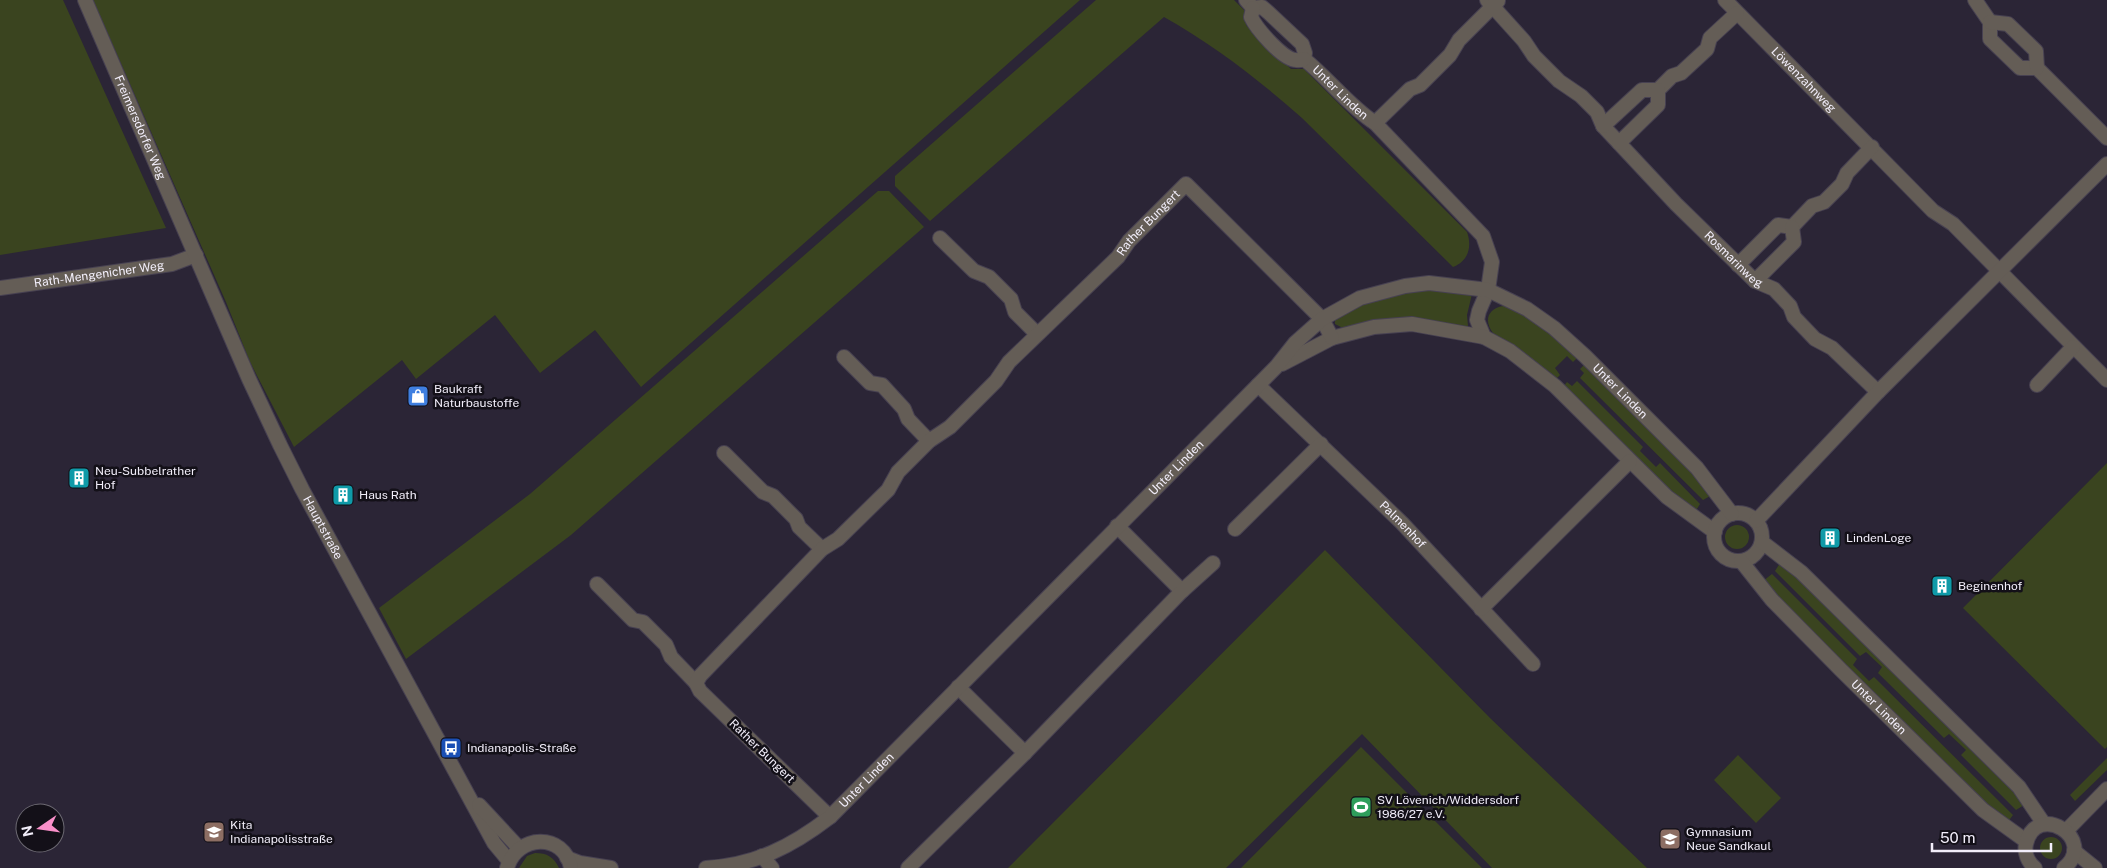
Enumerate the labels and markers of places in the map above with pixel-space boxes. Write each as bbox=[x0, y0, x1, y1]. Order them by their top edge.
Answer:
place label: Baukraft Naturbaustoffe bbox=[434, 382, 520, 410]
shop icon: Baukraft Naturbaustoffe bbox=[406, 384, 430, 408]
place label: Neu-Subbelrather Hof bbox=[95, 464, 196, 492]
building icon: Neu-Subbelrather Hof bbox=[67, 466, 91, 490]
building icon: Haus Rath bbox=[331, 483, 355, 507]
place label: Haus Rath bbox=[359, 488, 417, 502]
building icon: LindenLoge bbox=[1818, 526, 1842, 550]
place label: LindenLoge bbox=[1846, 531, 1911, 545]
building icon: Beginenhof bbox=[1930, 574, 1954, 598]
place label: Beginenhof bbox=[1958, 579, 2022, 593]
bus stop icon: Indianapolis-Straße bbox=[439, 736, 463, 760]
place label: Indianapolis-Straße bbox=[467, 741, 577, 755]
place label: SV Lövenich/Widdersdorf 1986/27 e.V. bbox=[1377, 793, 1519, 821]
sports icon: SV Lövenich/Widdersdorf 1986/27 e.V. bbox=[1349, 795, 1373, 819]
place label: Kita Indianapolisstraße bbox=[230, 818, 333, 846]
school or university icon: Kita Indianapolisstraße bbox=[202, 820, 226, 844]
place label: Gymnasium Neue Sandkaul bbox=[1686, 825, 1771, 853]
school or university icon: Gymnasium Neue Sandkaul bbox=[1658, 827, 1682, 851]

